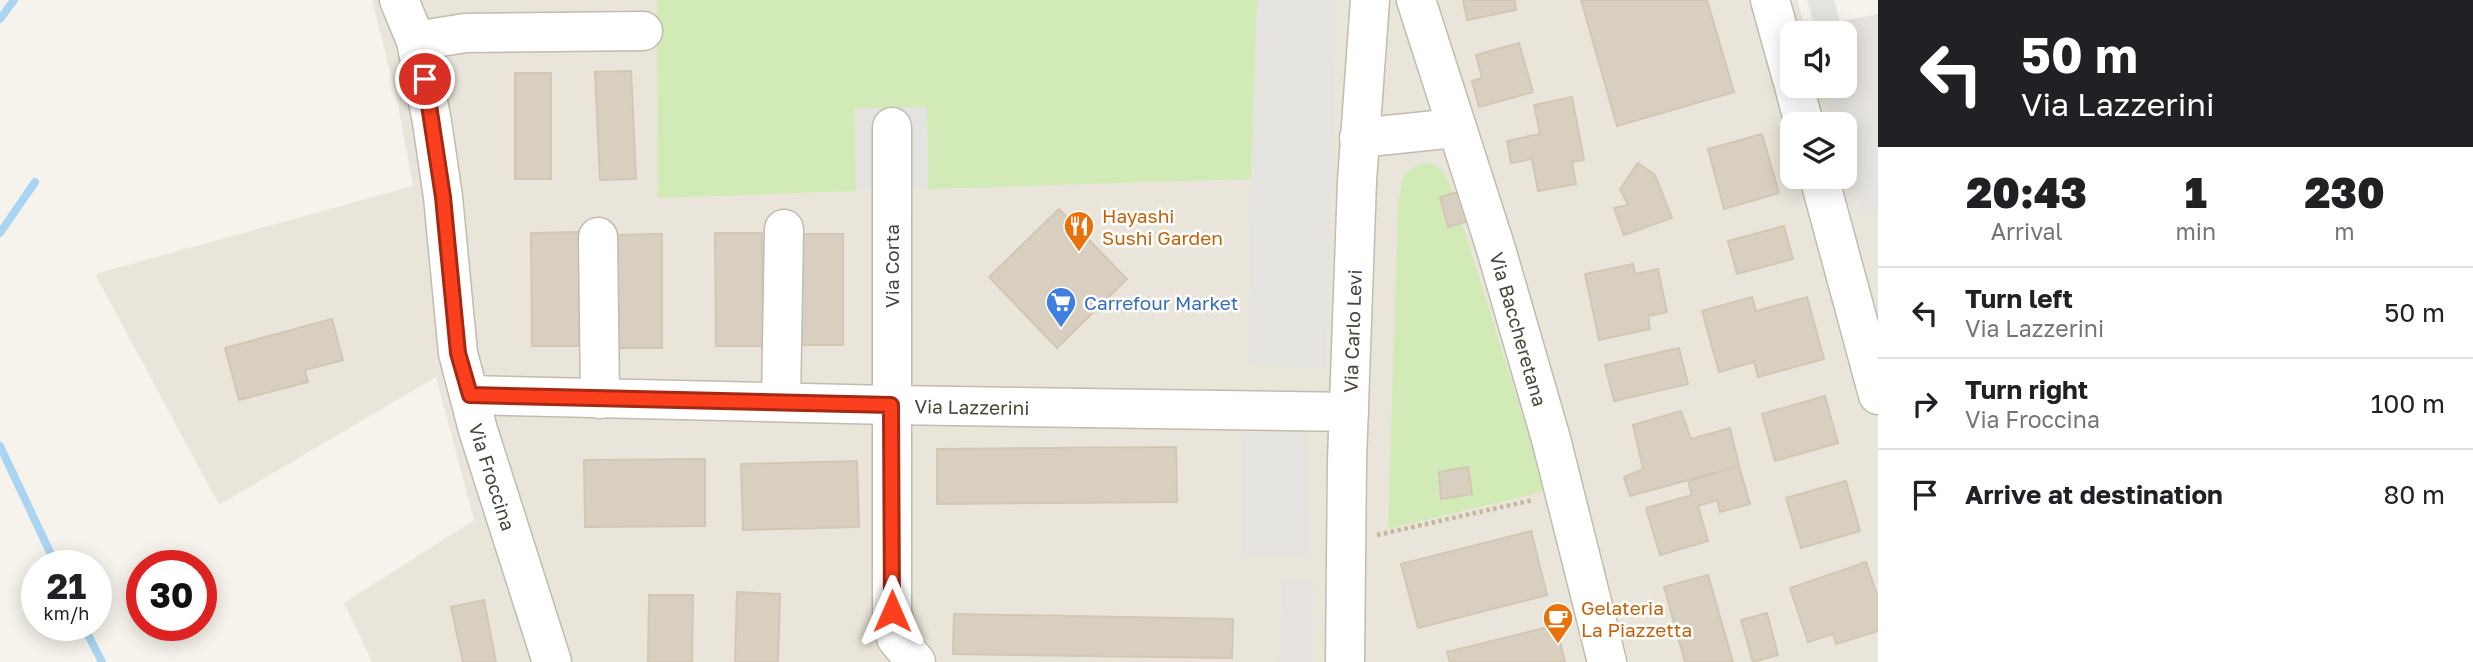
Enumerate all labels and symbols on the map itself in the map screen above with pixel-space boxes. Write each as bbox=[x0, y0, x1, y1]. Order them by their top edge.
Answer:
pin bbox=[395, 49, 455, 109]
place label: Hayashi Sushi Garden bbox=[1102, 204, 1223, 249]
restaurant icon: Hayashi Sushi Garden bbox=[1062, 209, 1096, 253]
street label: Via Corta bbox=[880, 224, 903, 308]
street label: Via Baccheretana bbox=[1486, 249, 1552, 409]
street label: Via Carlo Levi bbox=[1338, 269, 1365, 393]
supermarket icon: Carrefour Market bbox=[1044, 285, 1078, 329]
place label: Carrefour Market bbox=[1084, 291, 1238, 314]
street label: Via Lazzerini bbox=[914, 394, 1030, 419]
street label: Via Froccina bbox=[465, 421, 521, 533]
speed limit sign: 30 bbox=[126, 550, 217, 641]
position arrow bbox=[855, 574, 929, 648]
place label: Gelateria La Piazzetta bbox=[1581, 596, 1692, 641]
cafe icon: Gelateria La Piazzetta bbox=[1541, 601, 1575, 645]

